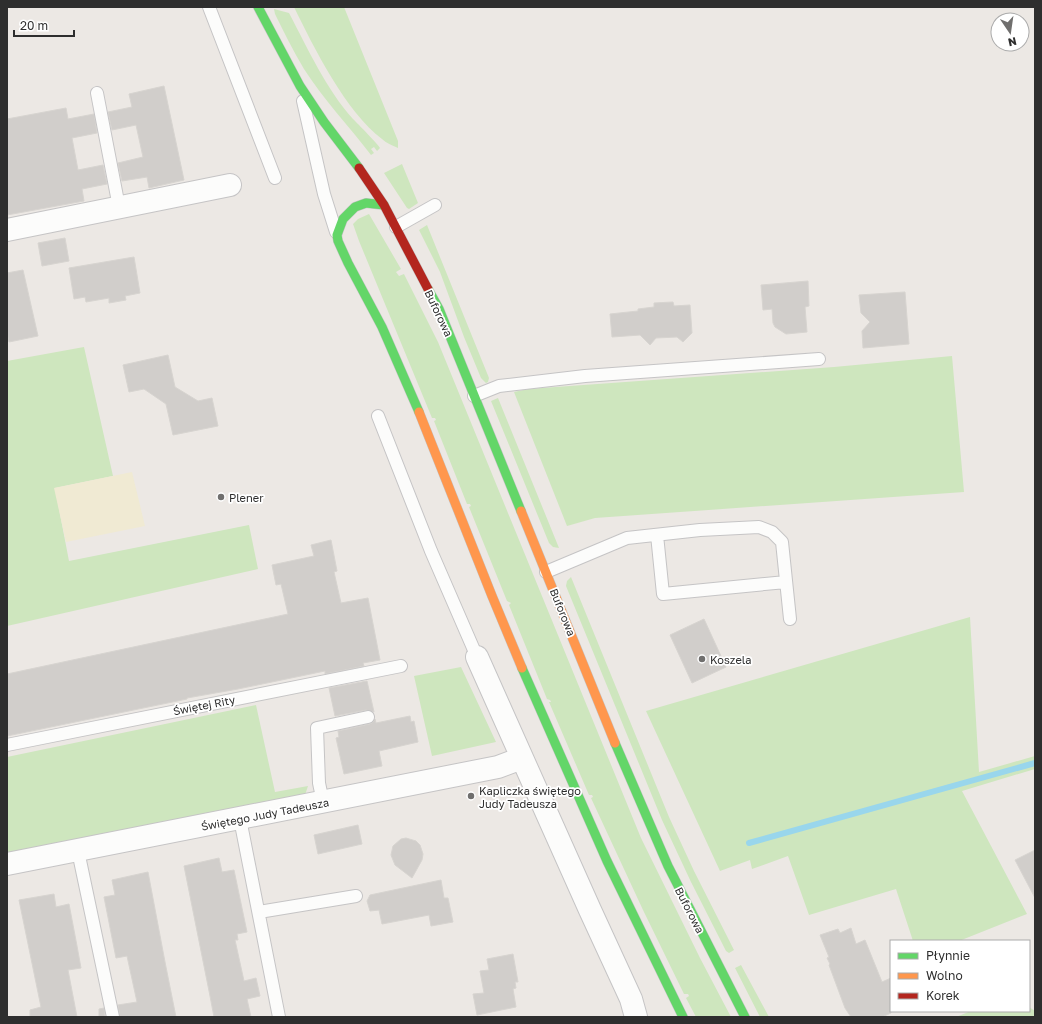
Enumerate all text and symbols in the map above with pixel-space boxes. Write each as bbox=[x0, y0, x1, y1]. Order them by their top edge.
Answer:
scale bar bbox=[14, 12, 74, 38]
north arrow bbox=[990, 12, 1030, 52]
text: 20 m bbox=[20, 18, 48, 33]
text: N bbox=[1007, 35, 1018, 50]
street label: Buforowa bbox=[423, 288, 455, 338]
place label: Plener bbox=[229, 491, 264, 504]
marker: Plener bbox=[216, 492, 226, 502]
street label: Buforowa bbox=[548, 586, 578, 638]
place label: Koszela bbox=[710, 653, 752, 666]
marker: Koszela bbox=[697, 654, 707, 664]
street label: Świętej Rity bbox=[172, 693, 236, 717]
place label: Kapliczka świętego Judy Tadeusza bbox=[479, 784, 581, 810]
marker: Kapliczka świętego Judy Tadeusza bbox=[466, 791, 476, 801]
street label: Świętego Judy Tadeusza bbox=[200, 795, 330, 833]
street label: Buforowa bbox=[673, 885, 707, 935]
legend bbox=[890, 940, 1030, 1012]
text: Płynnie bbox=[926, 948, 970, 963]
text: Wolno bbox=[926, 968, 963, 983]
text: Korek bbox=[926, 988, 960, 1003]

